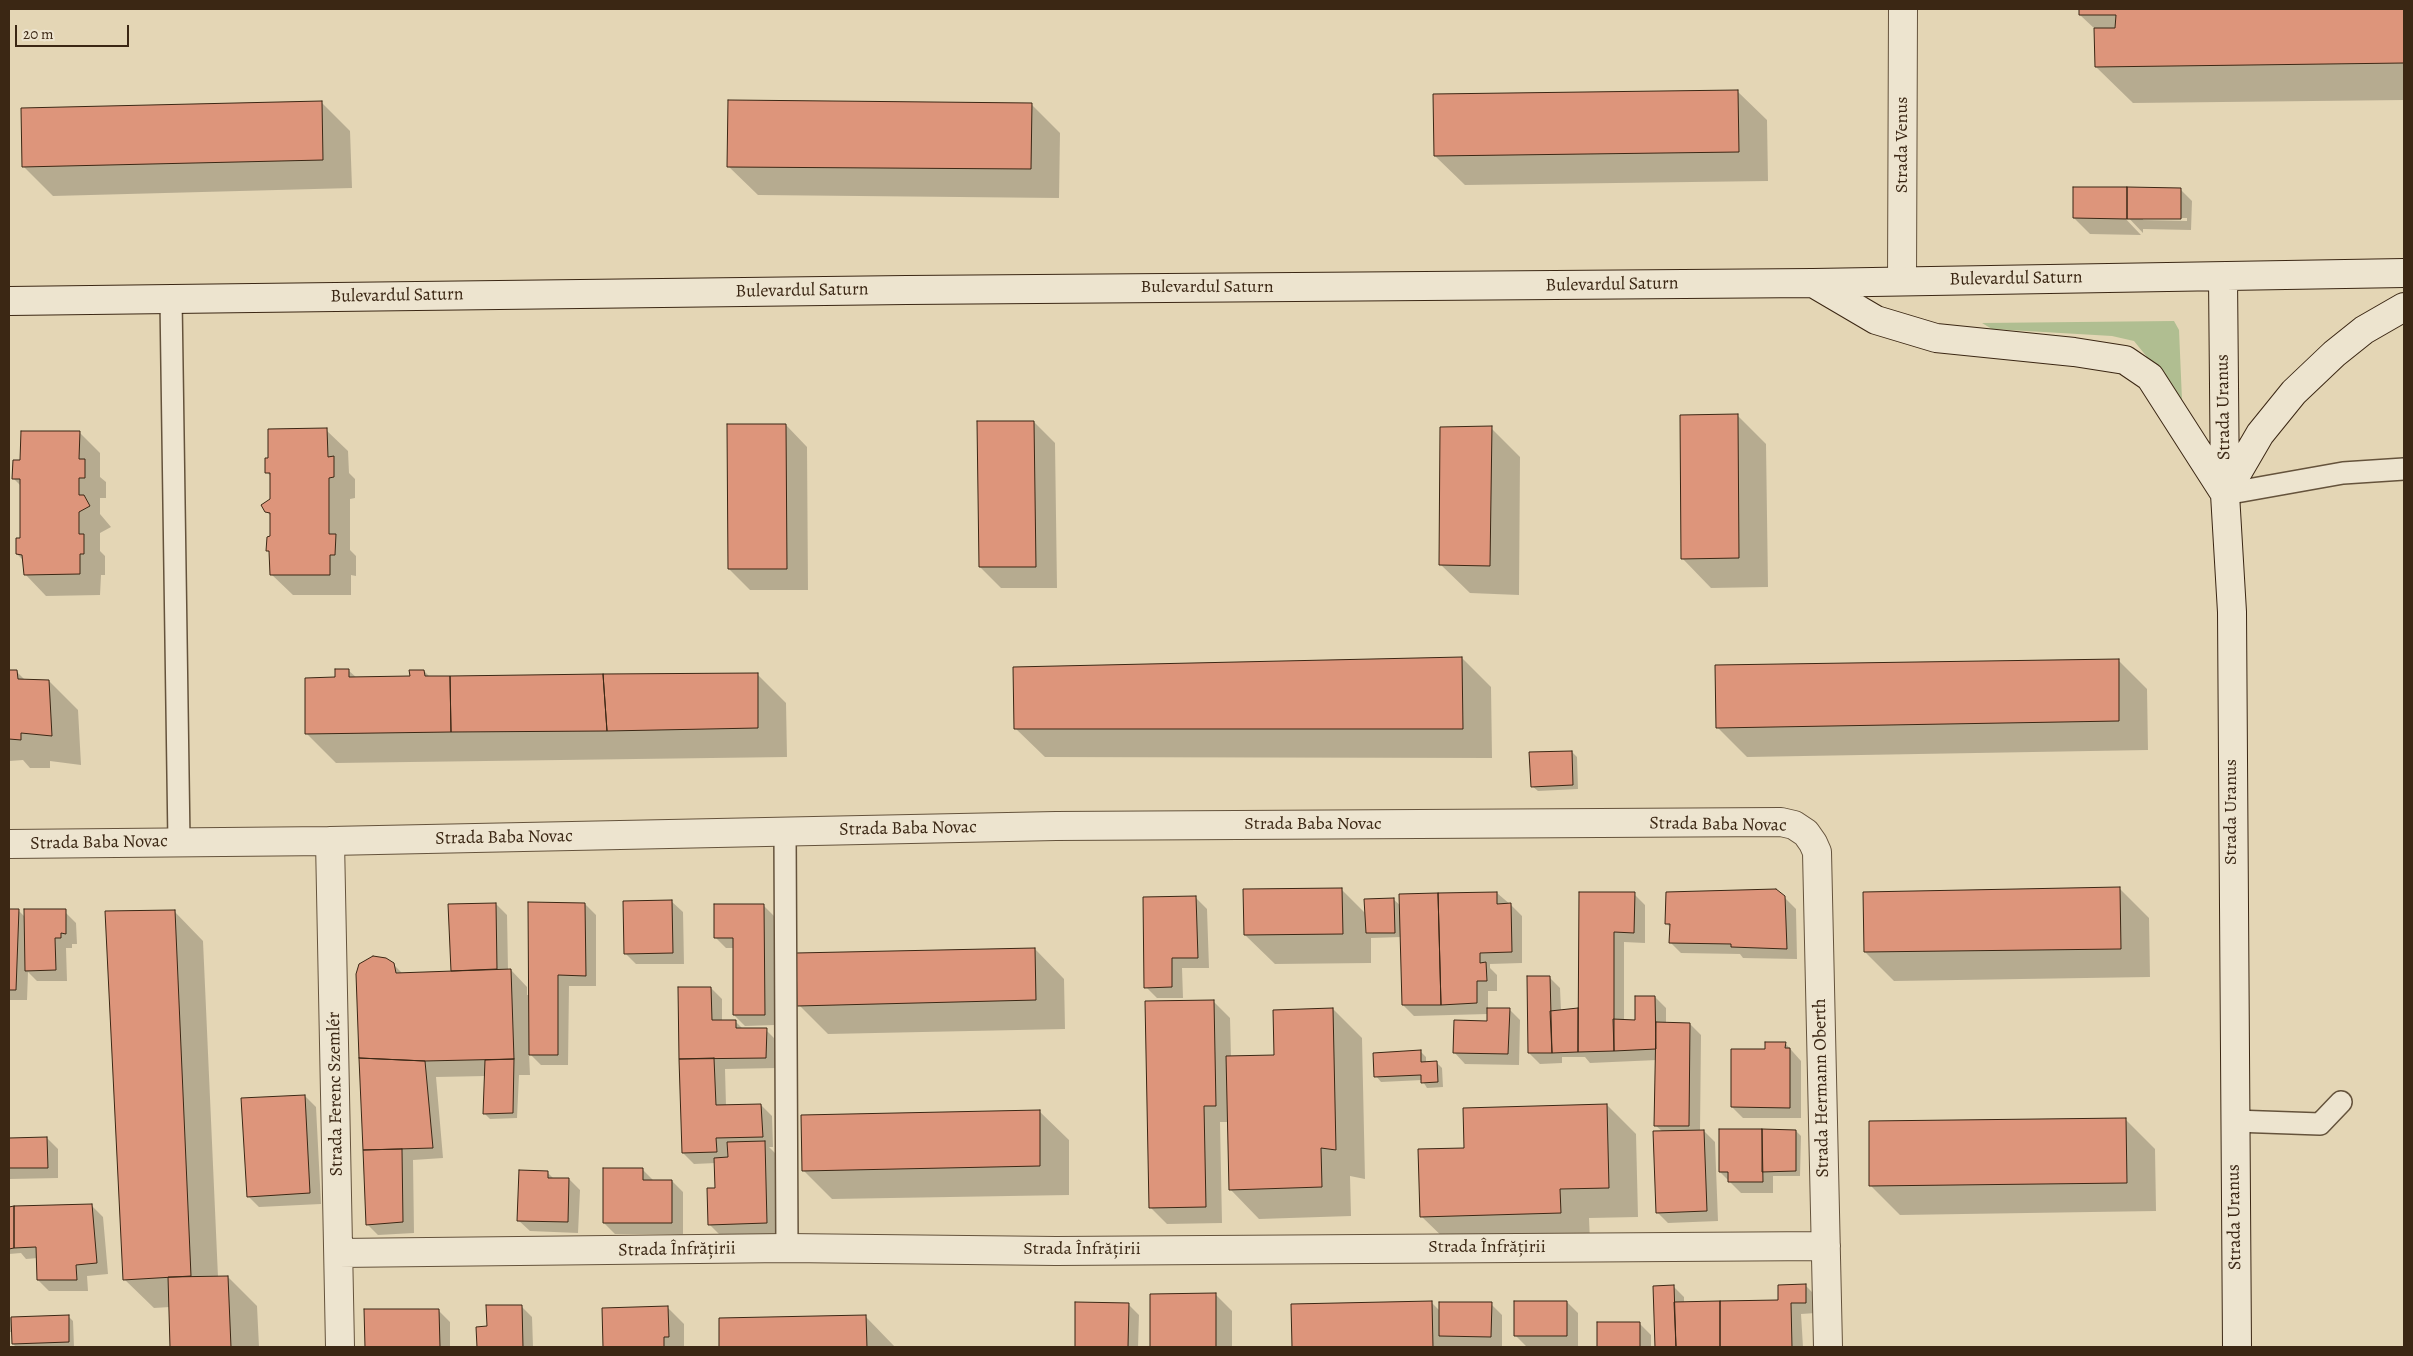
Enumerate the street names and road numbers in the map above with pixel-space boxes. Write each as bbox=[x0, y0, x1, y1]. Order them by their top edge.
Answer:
street label: Strada Venus bbox=[1892, 97, 1914, 193]
street label: Bulevardul Saturn bbox=[1949, 267, 2083, 291]
street label: Bulevardul Saturn bbox=[1545, 273, 1679, 297]
street label: Bulevardul Saturn bbox=[1140, 277, 1274, 299]
street label: Bulevardul Saturn bbox=[735, 279, 869, 303]
street label: Bulevardul Saturn bbox=[330, 284, 464, 308]
street label: Strada Uranus bbox=[2212, 354, 2236, 460]
street label: Strada Uranus bbox=[2221, 759, 2243, 865]
street label: Strada Baba Novac bbox=[1649, 813, 1787, 837]
street label: Strada Baba Novac bbox=[1244, 814, 1382, 836]
street label: Strada Baba Novac bbox=[839, 817, 977, 841]
street label: Strada Baba Novac bbox=[435, 826, 573, 850]
street label: Strada Baba Novac bbox=[30, 831, 168, 855]
street label: Strada Hermann Oberth bbox=[1810, 998, 1834, 1178]
street label: Strada Ferenc Szemlér bbox=[324, 1011, 348, 1177]
street label: Strada Uranus bbox=[2223, 1164, 2247, 1270]
street label: Strada Înfrățirii bbox=[1428, 1237, 1546, 1259]
street label: Strada Înfrățirii bbox=[618, 1238, 736, 1262]
street label: Strada Înfrățirii bbox=[1023, 1239, 1141, 1261]

